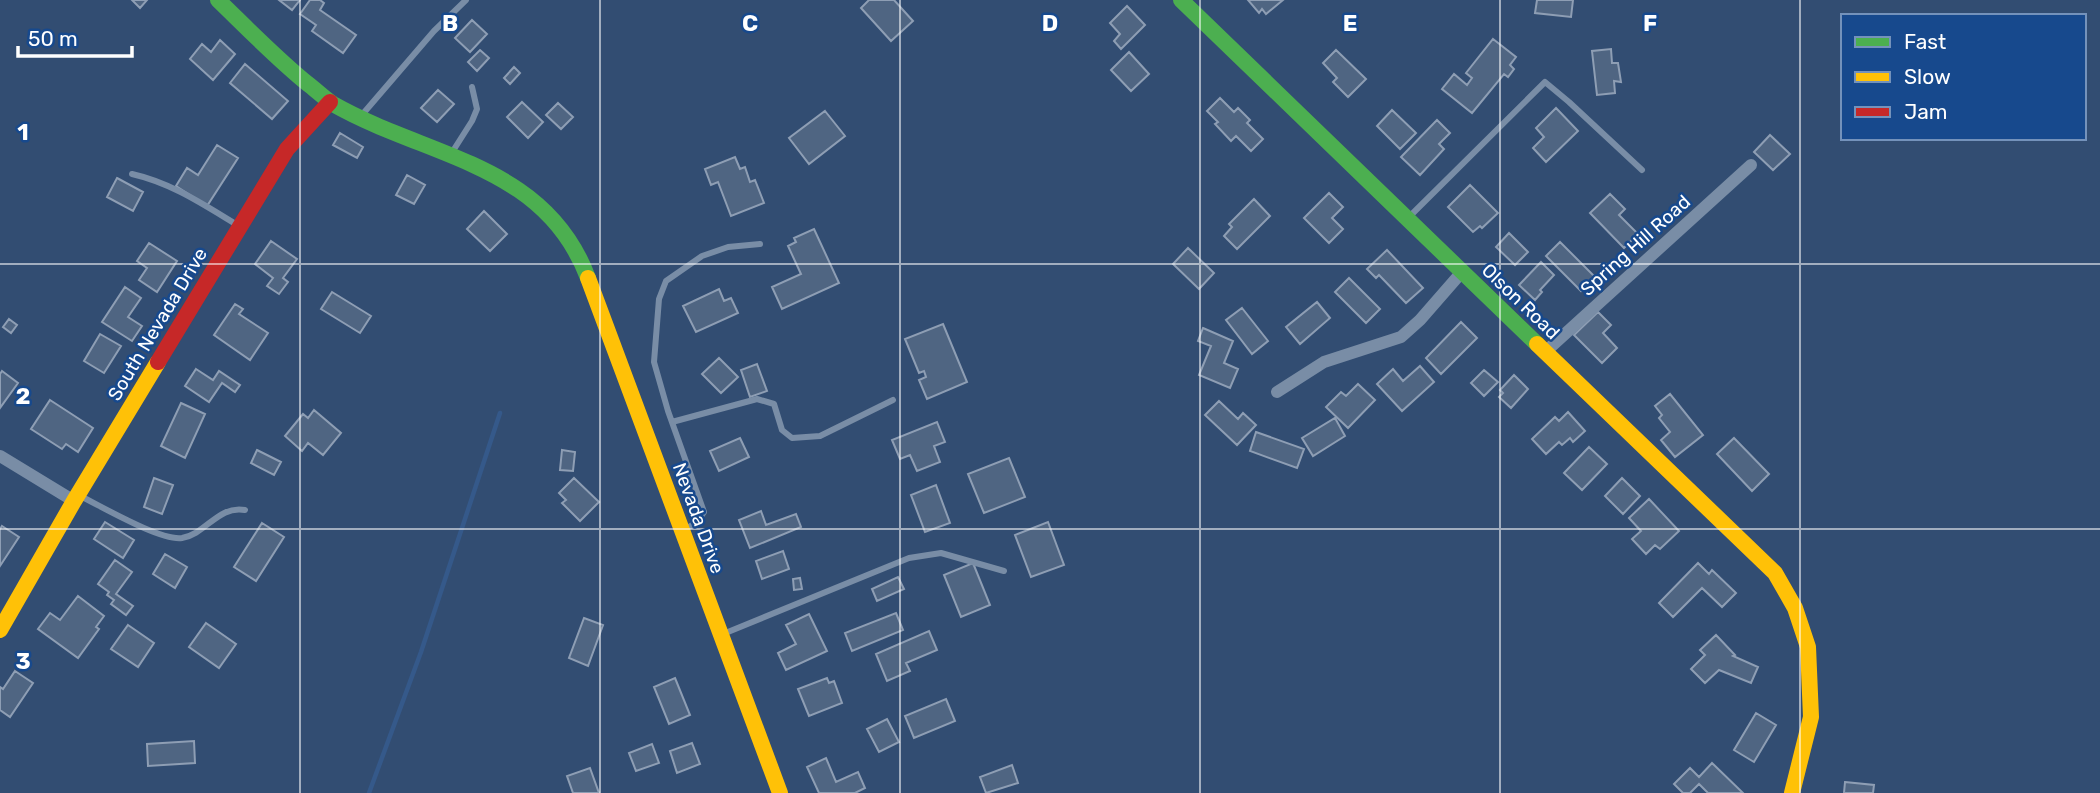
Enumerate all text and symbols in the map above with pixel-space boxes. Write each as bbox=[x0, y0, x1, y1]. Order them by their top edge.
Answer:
text: B bbox=[442, 9, 458, 37]
text: C bbox=[742, 9, 758, 37]
text: D bbox=[1042, 9, 1058, 37]
text: E bbox=[1343, 9, 1357, 37]
text: F bbox=[1643, 9, 1657, 37]
scale bar bbox=[18, 14, 131, 58]
legend bbox=[1841, 14, 2086, 140]
text: 50 m bbox=[28, 26, 78, 51]
text: Fast bbox=[1904, 29, 1946, 54]
text: Slow bbox=[1904, 64, 1951, 89]
text: Jam bbox=[1904, 99, 1948, 124]
text: 1 bbox=[17, 118, 29, 146]
street label: Spring Hill Road bbox=[1576, 190, 1695, 301]
street label: South Nevada Drive bbox=[103, 244, 212, 405]
street label: Olson Road bbox=[1477, 259, 1564, 344]
text: 2 bbox=[16, 382, 30, 410]
street label: Nevada Drive bbox=[668, 460, 729, 577]
text: 3 bbox=[15, 647, 31, 675]

